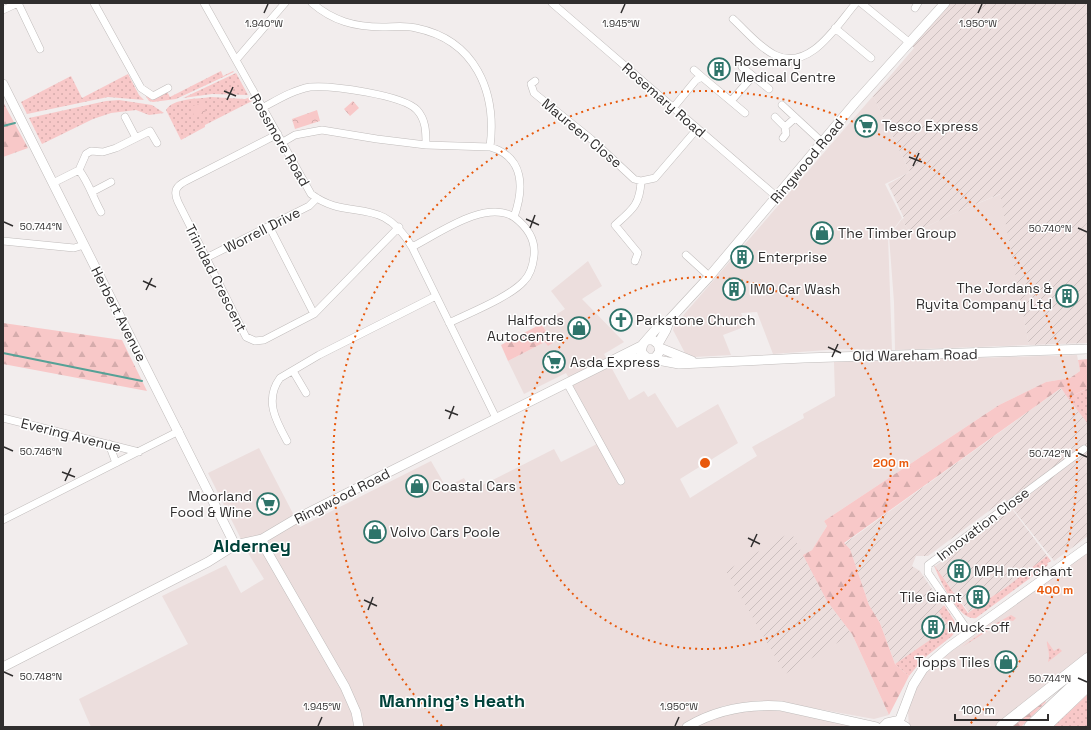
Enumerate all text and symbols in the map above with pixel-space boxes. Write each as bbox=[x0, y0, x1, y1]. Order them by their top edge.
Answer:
text: 1.940°W bbox=[245, 17, 283, 30]
text: 1.945°W bbox=[602, 17, 640, 30]
text: 1.950°W bbox=[959, 17, 997, 30]
place label: Rosemary Medical Centre bbox=[734, 52, 836, 86]
building icon: Rosemary Medical Centre bbox=[706, 56, 732, 82]
street label: Rosemary Road bbox=[618, 59, 710, 141]
street label: Rossmore Road bbox=[246, 90, 314, 190]
street label: Maureen Close bbox=[538, 94, 626, 172]
supermarket icon: Tesco Express bbox=[853, 113, 879, 139]
street label: Ringwood Road bbox=[766, 115, 848, 207]
place label: Tesco Express bbox=[882, 117, 978, 135]
street label: Worrell Drive bbox=[221, 203, 303, 257]
text: 50.744°N bbox=[20, 220, 62, 233]
shop icon: The Timber Group bbox=[809, 220, 835, 246]
street label: Trinidad Crescent bbox=[181, 221, 251, 335]
text: 50.740°N bbox=[1029, 222, 1071, 235]
place label: The Timber Group bbox=[838, 224, 957, 242]
building icon: Enterprise bbox=[729, 244, 755, 270]
place label: Enterprise bbox=[758, 248, 827, 266]
street label: Herbert Avenue bbox=[87, 263, 151, 365]
building icon: IMO Car Wash bbox=[721, 276, 747, 302]
place label: The Jordans & Ryvita Company Ltd bbox=[916, 279, 1053, 313]
place label: IMO Car Wash bbox=[750, 280, 840, 298]
building icon: The Jordans & Ryvita Company Ltd bbox=[1054, 283, 1080, 309]
church icon: Parkstone Church bbox=[608, 307, 634, 333]
place label: Halfords Autocentre bbox=[487, 311, 564, 345]
place label: Parkstone Church bbox=[636, 311, 755, 329]
shop icon: Halfords Autocentre bbox=[566, 315, 592, 341]
street label: Old Wareham Road bbox=[852, 345, 978, 365]
supermarket icon: Asda Express bbox=[541, 349, 567, 375]
place label: Asda Express bbox=[570, 353, 660, 371]
street label: Evering Avenue bbox=[19, 414, 123, 456]
text: 50.746°N bbox=[20, 445, 62, 458]
text: 50.742°N bbox=[1029, 447, 1071, 460]
text: 200 m bbox=[873, 455, 909, 471]
centre of rings bbox=[698, 456, 712, 470]
street label: Ringwood Road bbox=[291, 464, 393, 528]
shop icon: Coastal Cars bbox=[404, 473, 430, 499]
place label: Coastal Cars bbox=[432, 477, 516, 495]
street label: Innovation Close bbox=[933, 483, 1033, 565]
place label: Moorland Food & Wine bbox=[170, 487, 252, 521]
supermarket icon: Moorland Food & Wine bbox=[255, 491, 281, 517]
shop icon: Volvo Cars Poole bbox=[362, 519, 388, 545]
place label: Volvo Cars Poole bbox=[390, 523, 500, 541]
district label: Alderney bbox=[213, 534, 291, 557]
building icon: MPH merchant bbox=[946, 558, 972, 584]
place label: MPH merchant bbox=[974, 562, 1073, 580]
text: 400 m bbox=[1037, 582, 1073, 598]
building icon: Tile Giant bbox=[965, 584, 991, 610]
place label: Tile Giant bbox=[900, 588, 962, 606]
building icon: Muck-off bbox=[920, 614, 946, 640]
place label: Muck-off bbox=[948, 618, 1010, 636]
shop icon: Topps Tiles bbox=[993, 649, 1019, 675]
place label: Topps Tiles bbox=[915, 653, 990, 671]
text: 50.748°N bbox=[20, 670, 62, 683]
text: 50.744°N bbox=[1029, 672, 1071, 685]
district label: Manning's Heath bbox=[379, 689, 525, 712]
scale bar bbox=[955, 696, 1048, 722]
text: 1.945°W bbox=[303, 700, 341, 713]
text: 1.950°W bbox=[660, 700, 698, 713]
text: 100 m bbox=[961, 702, 995, 718]

